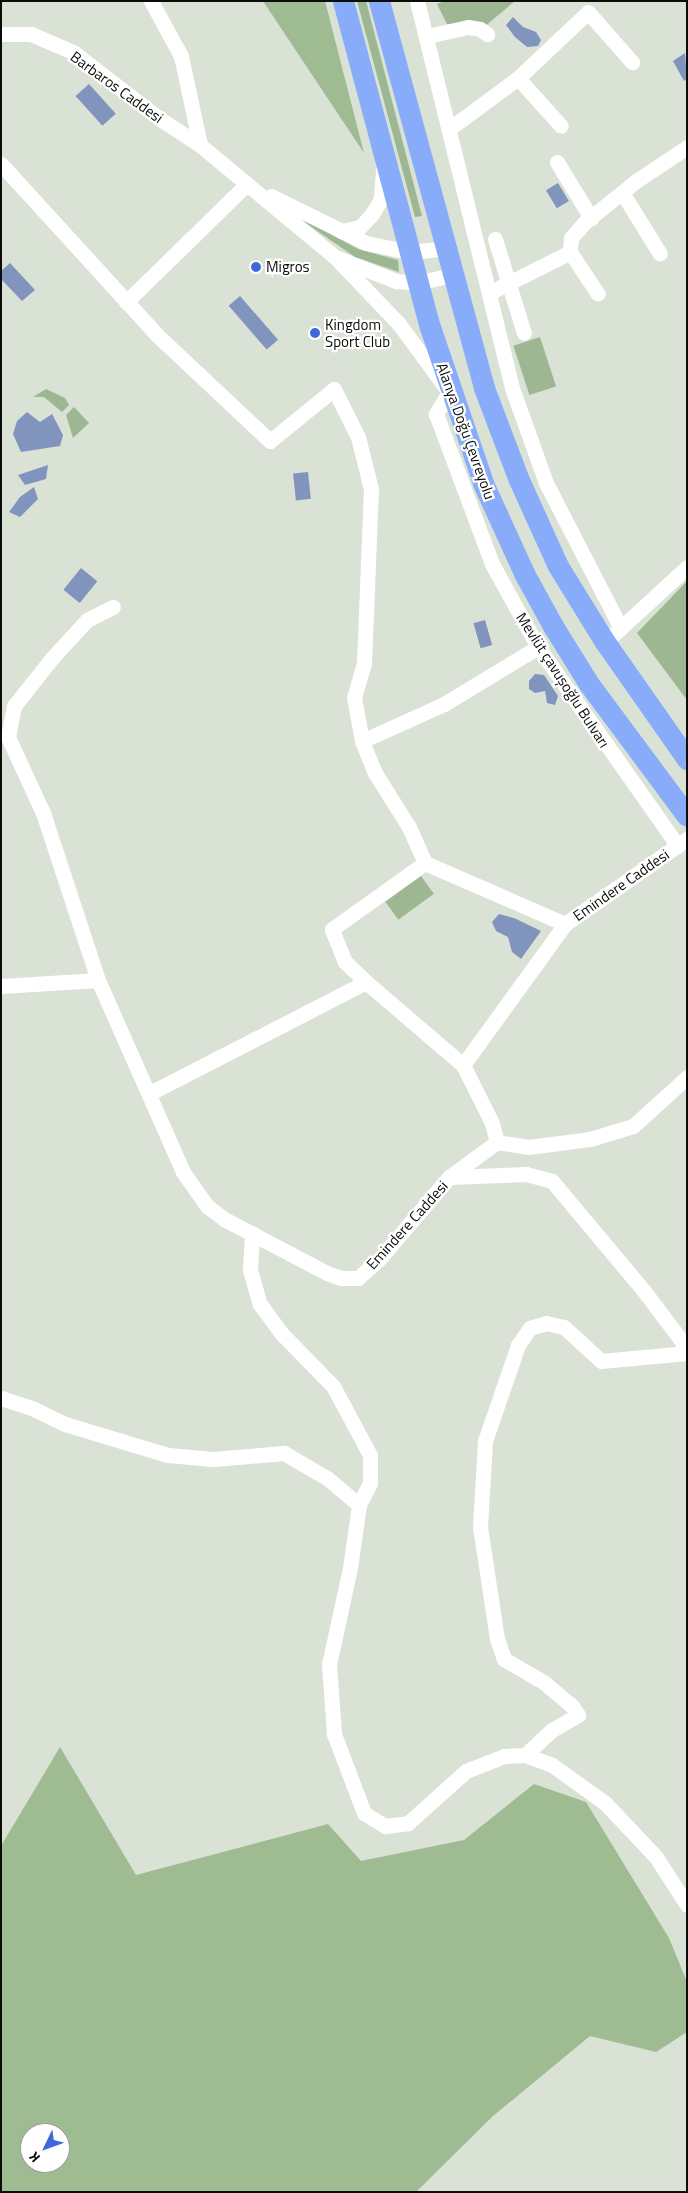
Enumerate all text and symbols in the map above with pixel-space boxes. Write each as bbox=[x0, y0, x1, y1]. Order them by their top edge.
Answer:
street label: Barbaros Caddesi bbox=[67, 47, 167, 127]
place label: Migros bbox=[266, 258, 310, 276]
marker: Migros bbox=[250, 261, 262, 273]
place label: Kingdom Sport Club bbox=[325, 315, 390, 350]
marker: Kingdom Sport Club bbox=[309, 327, 321, 339]
street label: Alanya Doğu Çevreyolu bbox=[433, 360, 499, 502]
street label: Mevlüt çavuşoğlu Bulvarı bbox=[513, 609, 613, 751]
street label: Emindere Caddesi bbox=[570, 845, 672, 925]
street label: Emindere Caddesi bbox=[363, 1177, 451, 1273]
north arrow bbox=[20, 2123, 70, 2173]
text: K bbox=[24, 2148, 45, 2168]

